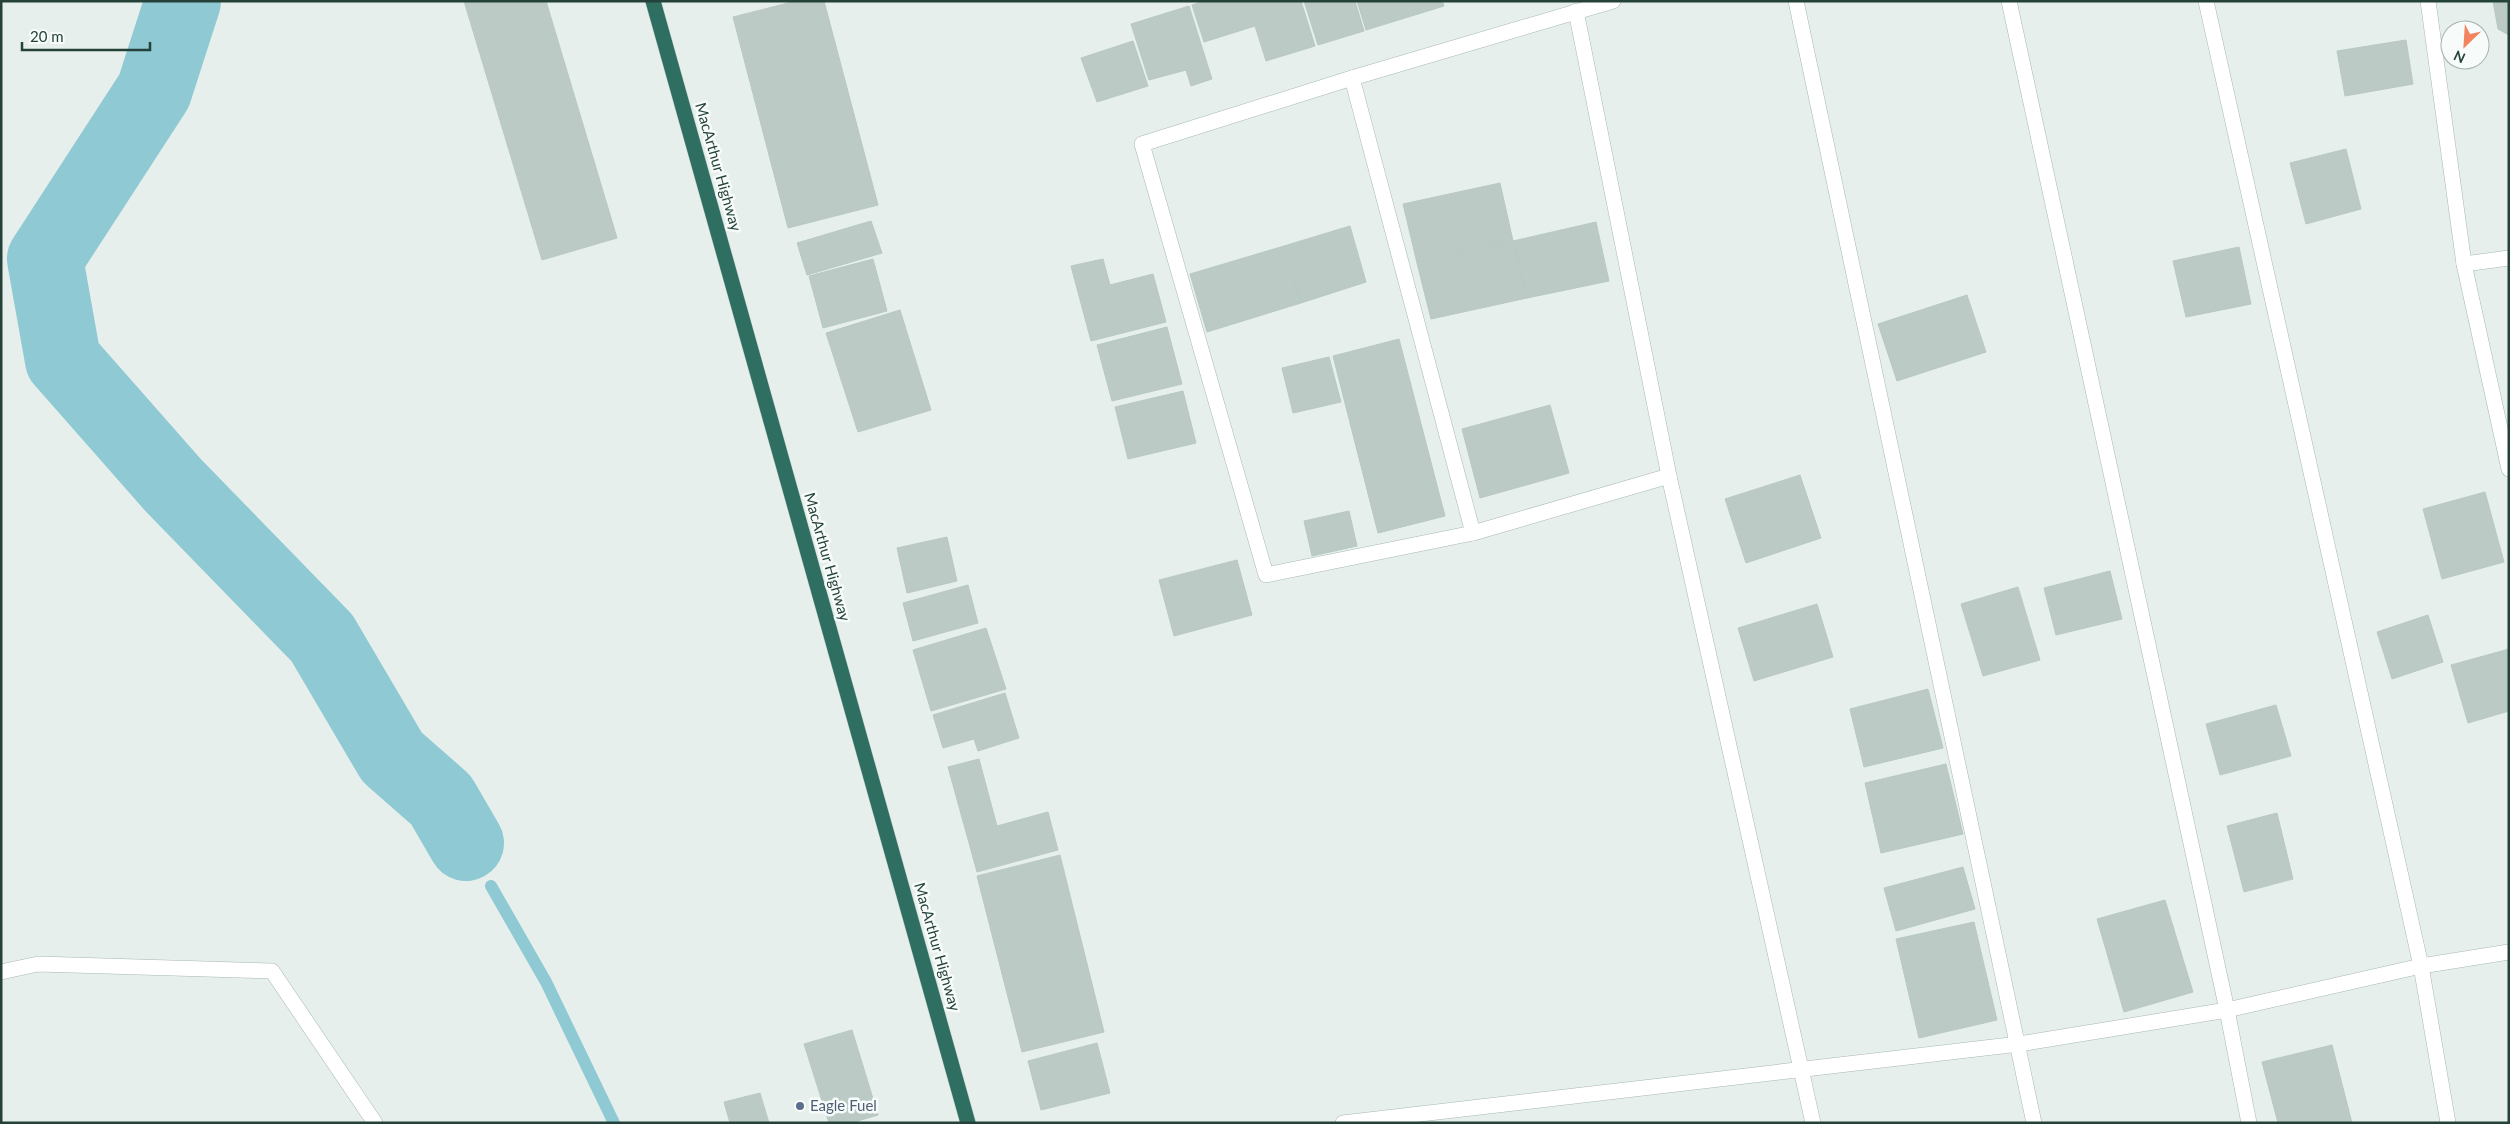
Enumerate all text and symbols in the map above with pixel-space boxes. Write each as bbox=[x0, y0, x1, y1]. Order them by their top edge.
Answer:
scale bar bbox=[22, 20, 150, 52]
north arrow bbox=[2440, 20, 2490, 70]
text: 20 m bbox=[30, 27, 64, 45]
text: N bbox=[2451, 47, 2468, 67]
street label: MacArthur Highway bbox=[692, 100, 746, 233]
street label: MacArthur Highway bbox=[801, 490, 855, 623]
street label: MacArthur Highway bbox=[911, 880, 965, 1013]
place label: Eagle Fuel bbox=[810, 1096, 877, 1114]
marker: Eagle Fuel bbox=[794, 1100, 806, 1112]

